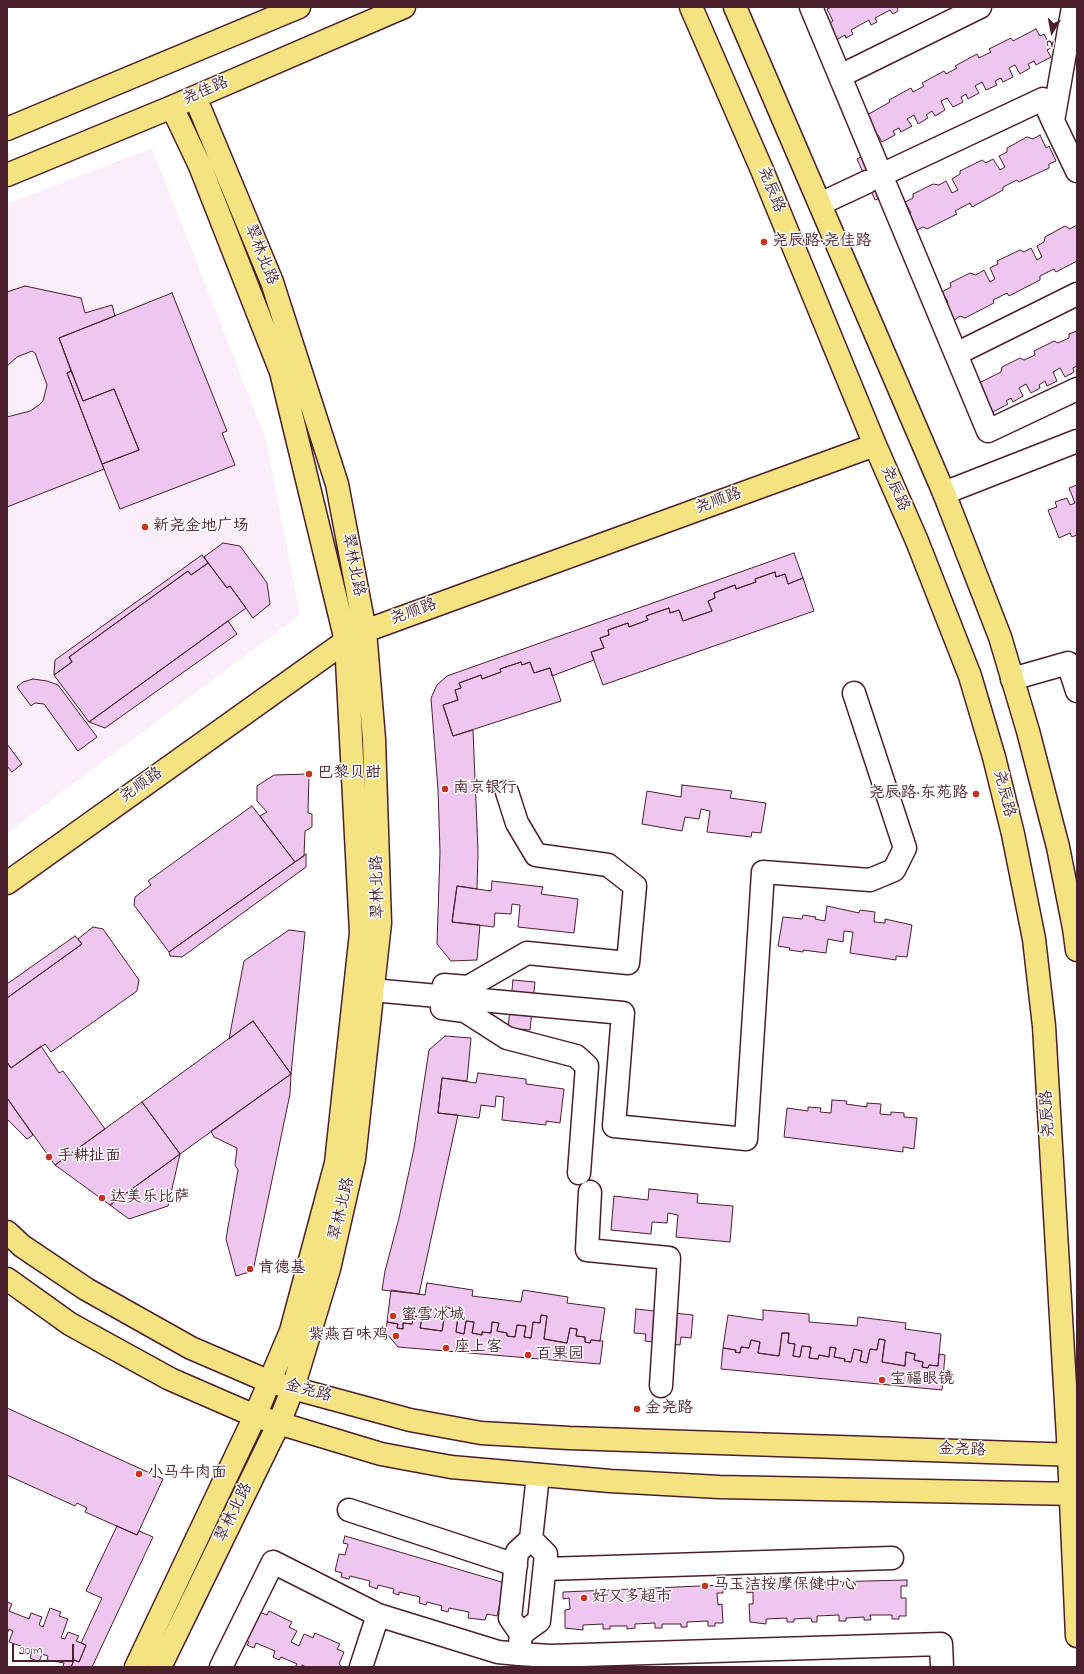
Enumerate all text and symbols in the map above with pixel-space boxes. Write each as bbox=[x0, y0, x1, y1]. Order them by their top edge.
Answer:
north arrow bbox=[1032, 12, 1072, 52]
text: N bbox=[1045, 35, 1055, 52]
street label: 尧佳路 bbox=[180, 74, 232, 110]
street label: 尧辰路 bbox=[752, 164, 788, 216]
street label: 翠林北路 bbox=[239, 222, 281, 288]
place label: 尧辰路·尧佳路 bbox=[772, 232, 871, 252]
marker: 尧辰路·尧佳路 bbox=[759, 237, 769, 247]
street label: 尧辰路 bbox=[875, 463, 913, 515]
street label: 尧顺路 bbox=[693, 485, 745, 519]
place label: 新尧金地广场 bbox=[153, 517, 249, 537]
marker: 新尧金地广场 bbox=[140, 522, 150, 532]
street label: 翠林北路 bbox=[336, 532, 368, 598]
street label: 尧顺路 bbox=[388, 596, 440, 630]
street label: 尧顺路 bbox=[117, 764, 167, 808]
place label: 巴黎贝甜 bbox=[317, 764, 381, 784]
street label: 尧辰路 bbox=[988, 768, 1018, 820]
marker: 巴黎贝甜 bbox=[304, 769, 314, 779]
place label: 南京银行 bbox=[453, 779, 517, 799]
marker: 南京银行 bbox=[440, 784, 450, 794]
place label: 尧辰路·东苑路 bbox=[869, 784, 968, 804]
marker: 尧辰路·东苑路 bbox=[971, 789, 981, 799]
street label: 翠林北路 bbox=[369, 855, 389, 919]
street label: 尧辰路 bbox=[1038, 1090, 1060, 1138]
place label: 手耕扯面 bbox=[57, 1147, 121, 1167]
marker: 手耕扯面 bbox=[44, 1152, 54, 1162]
street label: 翠林北路 bbox=[326, 1176, 360, 1242]
place label: 达美乐比萨 bbox=[110, 1188, 190, 1208]
marker: 达美乐比萨 bbox=[97, 1193, 107, 1203]
place label: 肯德基 bbox=[258, 1259, 306, 1279]
marker: 肯德基 bbox=[245, 1264, 255, 1274]
place label: 蜜雪冰城 bbox=[401, 1306, 465, 1326]
marker: 蜜雪冰城 bbox=[388, 1311, 398, 1321]
place label: 紫燕百味鸡 bbox=[308, 1326, 388, 1346]
marker: 紫燕百味鸡 bbox=[391, 1331, 401, 1341]
place label: 座上客 bbox=[454, 1338, 502, 1358]
marker: 座上客 bbox=[441, 1343, 451, 1353]
place label: 百果园 bbox=[536, 1345, 584, 1365]
marker: 百果园 bbox=[523, 1350, 533, 1360]
place label: 宝福眼镜 bbox=[890, 1370, 954, 1390]
marker: 宝福眼镜 bbox=[877, 1375, 887, 1385]
street label: 金尧路 bbox=[282, 1377, 334, 1407]
place label: 金尧路 bbox=[645, 1399, 693, 1419]
marker: 金尧路 bbox=[632, 1404, 642, 1414]
street label: 金尧路 bbox=[938, 1441, 986, 1461]
place label: 小马牛肉面 bbox=[147, 1464, 227, 1484]
marker: 小马牛肉面 bbox=[134, 1469, 144, 1479]
street label: 翠林北路 bbox=[212, 1480, 258, 1546]
place label: 马玉洁按摩保健中心 bbox=[713, 1576, 857, 1596]
marker: 马玉洁按摩保健中心 bbox=[700, 1581, 710, 1591]
place label: 好又多超市 bbox=[592, 1588, 672, 1608]
marker: 好又多超市 bbox=[579, 1593, 589, 1603]
scale bar bbox=[14, 1636, 76, 1662]
text: 20 m bbox=[19, 1642, 42, 1660]

